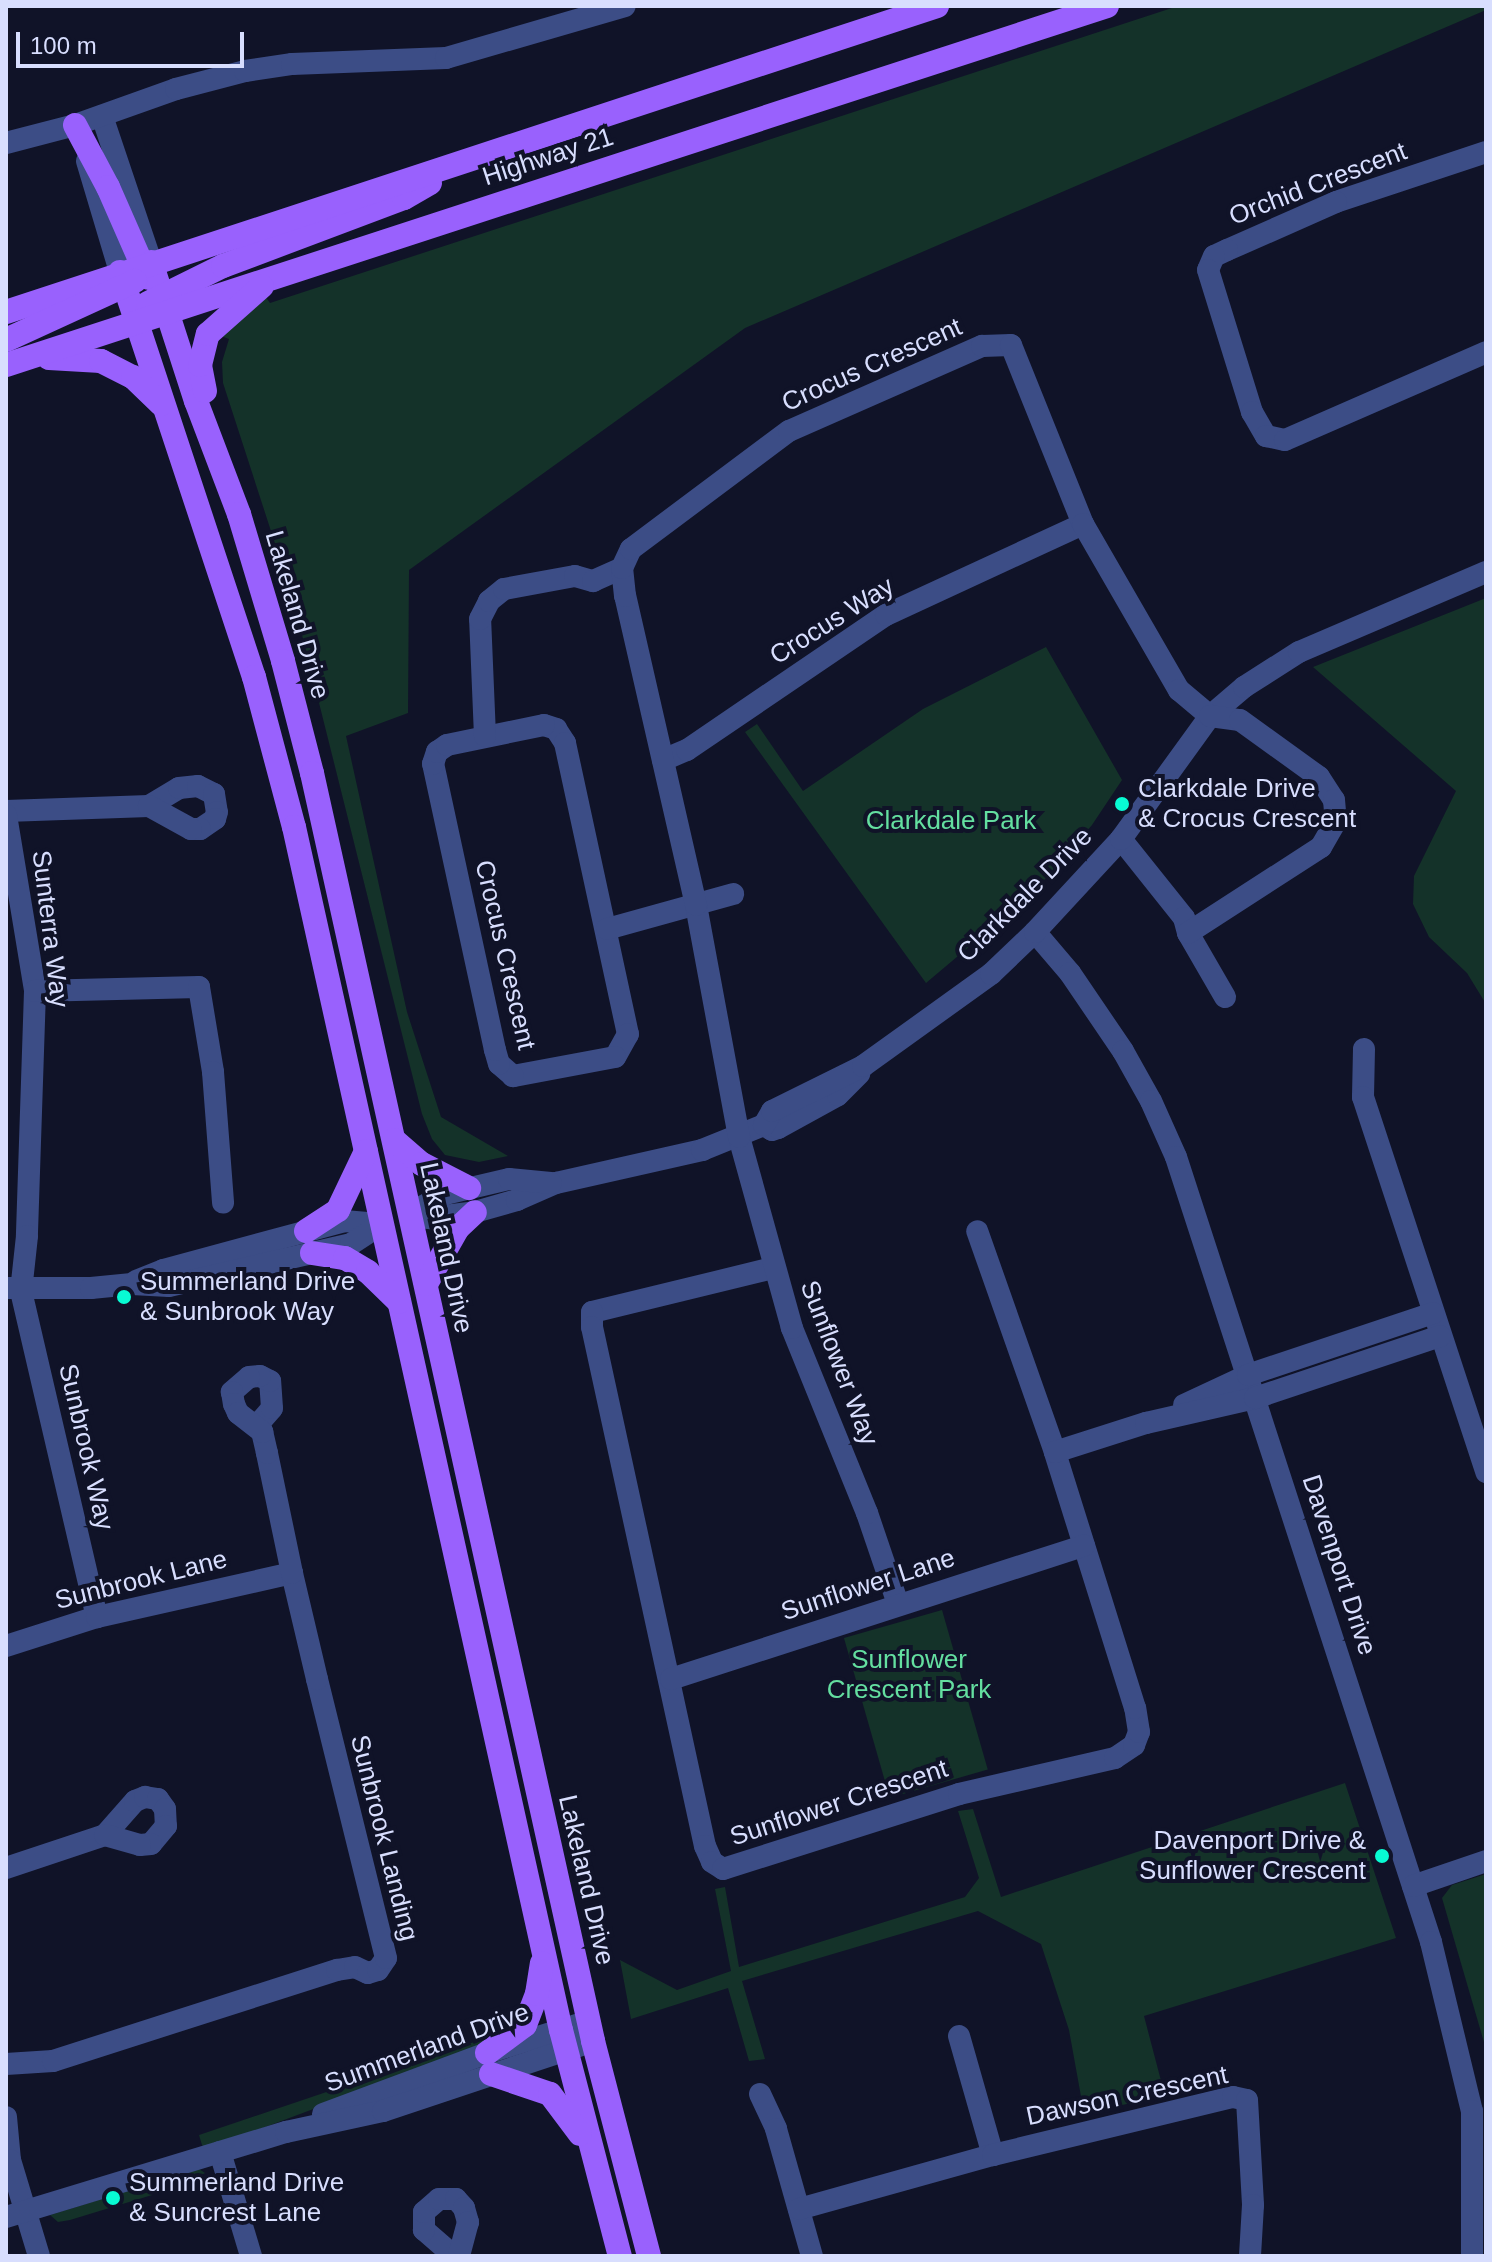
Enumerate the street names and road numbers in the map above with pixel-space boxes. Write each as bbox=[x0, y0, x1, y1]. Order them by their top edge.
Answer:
street label: Highway 21 bbox=[479, 121, 617, 193]
street label: Orchid Crescent bbox=[1225, 136, 1411, 232]
street label: Crocus Crescent bbox=[777, 311, 967, 419]
street label: Lakeland Drive bbox=[258, 527, 336, 703]
street label: Crocus Way bbox=[764, 571, 900, 671]
street label: Clarkdale Drive bbox=[951, 821, 1099, 969]
street label: Sunterra Way bbox=[25, 849, 75, 1009]
street label: Crocus Crescent bbox=[468, 857, 542, 1053]
street label: Lakeland Drive bbox=[413, 1160, 479, 1336]
street label: Sunflower Way bbox=[793, 1276, 885, 1450]
street label: Sunbrook Way bbox=[52, 1361, 120, 1533]
street label: Davenport Drive bbox=[1295, 1471, 1383, 1659]
street label: Sunflower Lane bbox=[777, 1542, 959, 1628]
street label: Sunbrook Lane bbox=[52, 1544, 230, 1616]
street label: Sunbrook Landing bbox=[343, 1732, 425, 1944]
street label: Sunflower Crescent bbox=[726, 1753, 952, 1853]
street label: Lakeland Drive bbox=[551, 1792, 621, 1968]
street label: Summerland Drive bbox=[321, 1997, 533, 2099]
street label: Dawson Crescent bbox=[1023, 2059, 1231, 2133]

